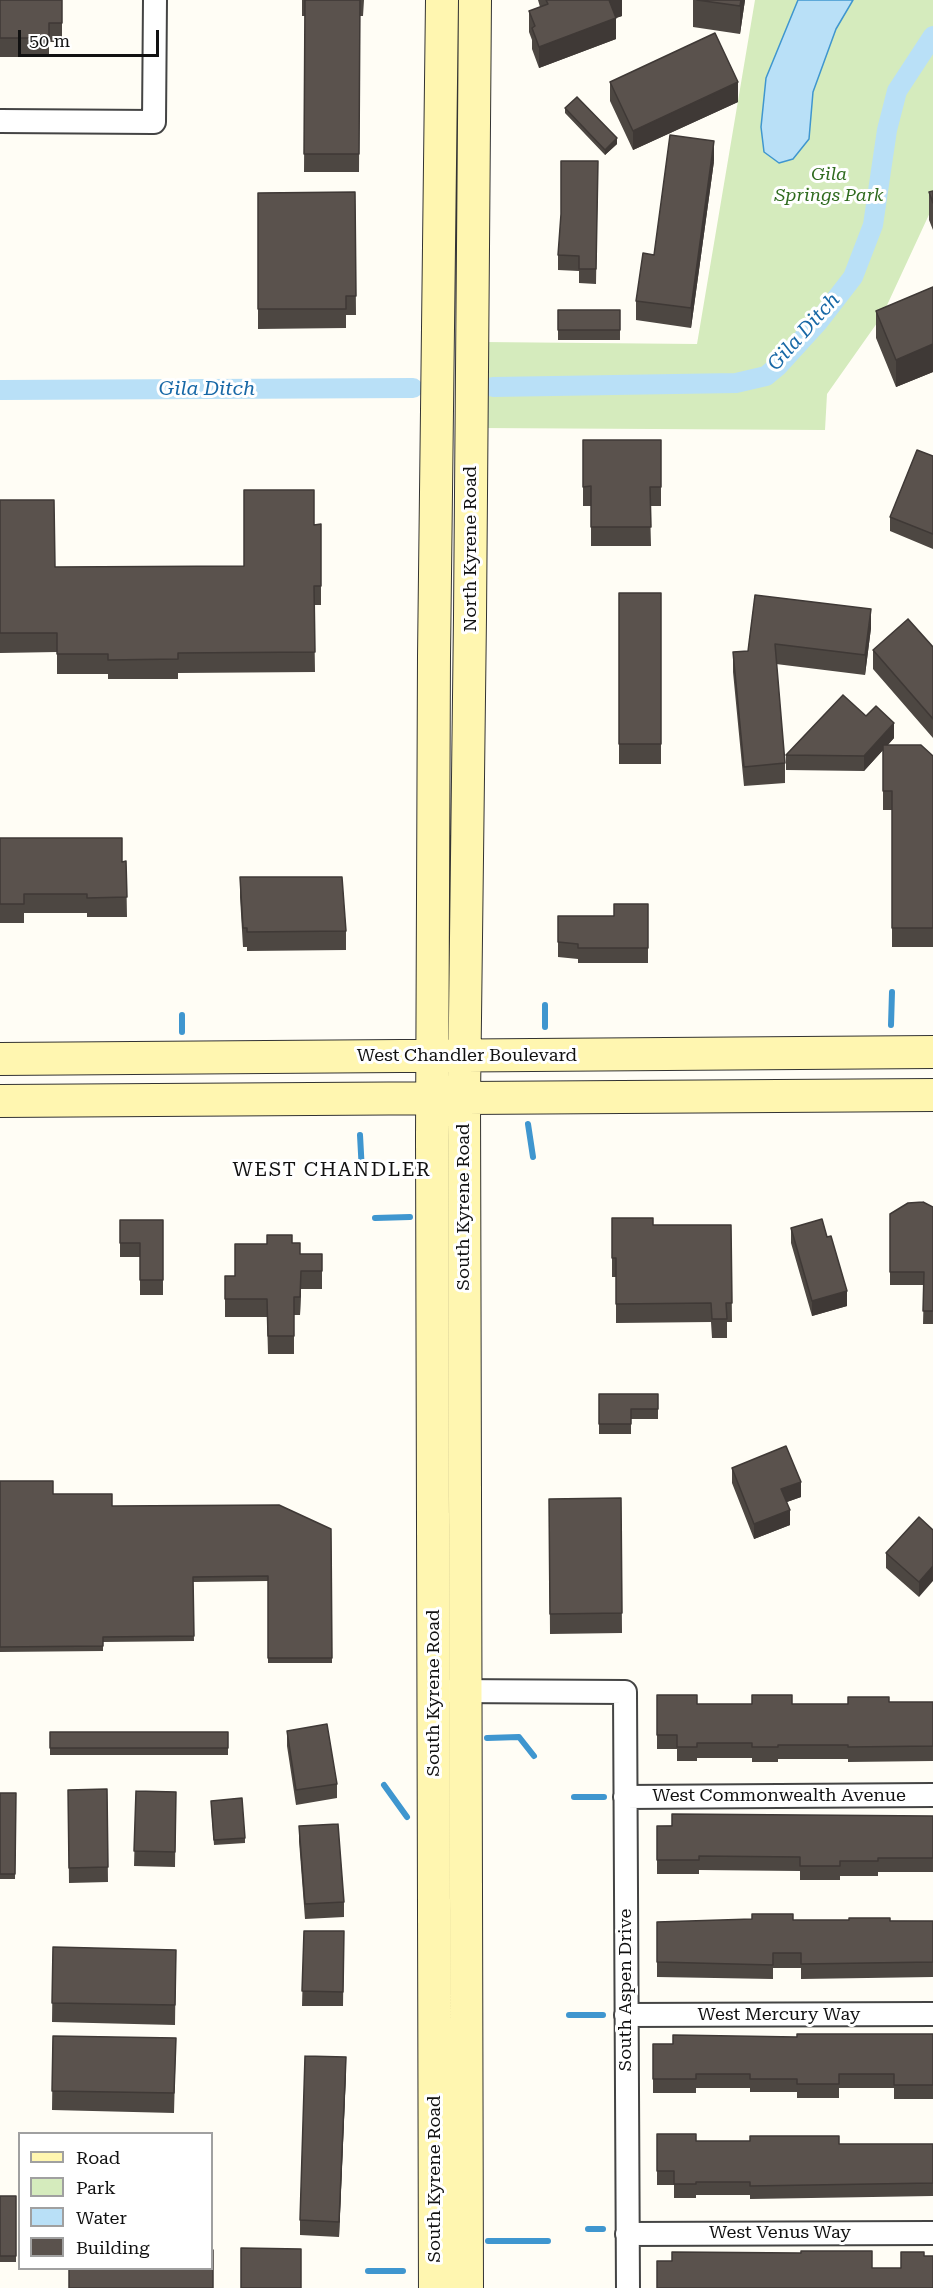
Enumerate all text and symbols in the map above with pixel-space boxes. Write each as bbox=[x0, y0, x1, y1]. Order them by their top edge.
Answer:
scale bar bbox=[21, 18, 162, 56]
text: 50 m bbox=[29, 30, 70, 51]
park label: Gila Springs Park bbox=[774, 164, 884, 207]
water label: Gila Ditch bbox=[763, 288, 845, 376]
water label: Gila Ditch bbox=[159, 377, 255, 401]
street label: North Kyrene Road bbox=[460, 466, 482, 632]
street label: West Chandler Boulevard bbox=[357, 1045, 577, 1067]
street label: South Kyrene Road bbox=[453, 1124, 475, 1290]
district label: WEST CHANDLER bbox=[233, 1158, 431, 1182]
street label: South Kyrene Road bbox=[423, 1610, 445, 1776]
street label: West Commonwealth Avenue bbox=[652, 1785, 906, 1807]
street label: South Aspen Drive bbox=[615, 1909, 637, 2071]
street label: West Mercury Way bbox=[698, 2004, 860, 2026]
street label: South Kyrene Road bbox=[424, 2096, 446, 2262]
legend bbox=[18, 2132, 213, 2270]
text: Road bbox=[76, 2147, 120, 2168]
text: Park bbox=[76, 2177, 116, 2198]
text: Water bbox=[76, 2207, 127, 2228]
street label: West Venus Way bbox=[709, 2222, 851, 2244]
text: Building bbox=[76, 2237, 150, 2258]

